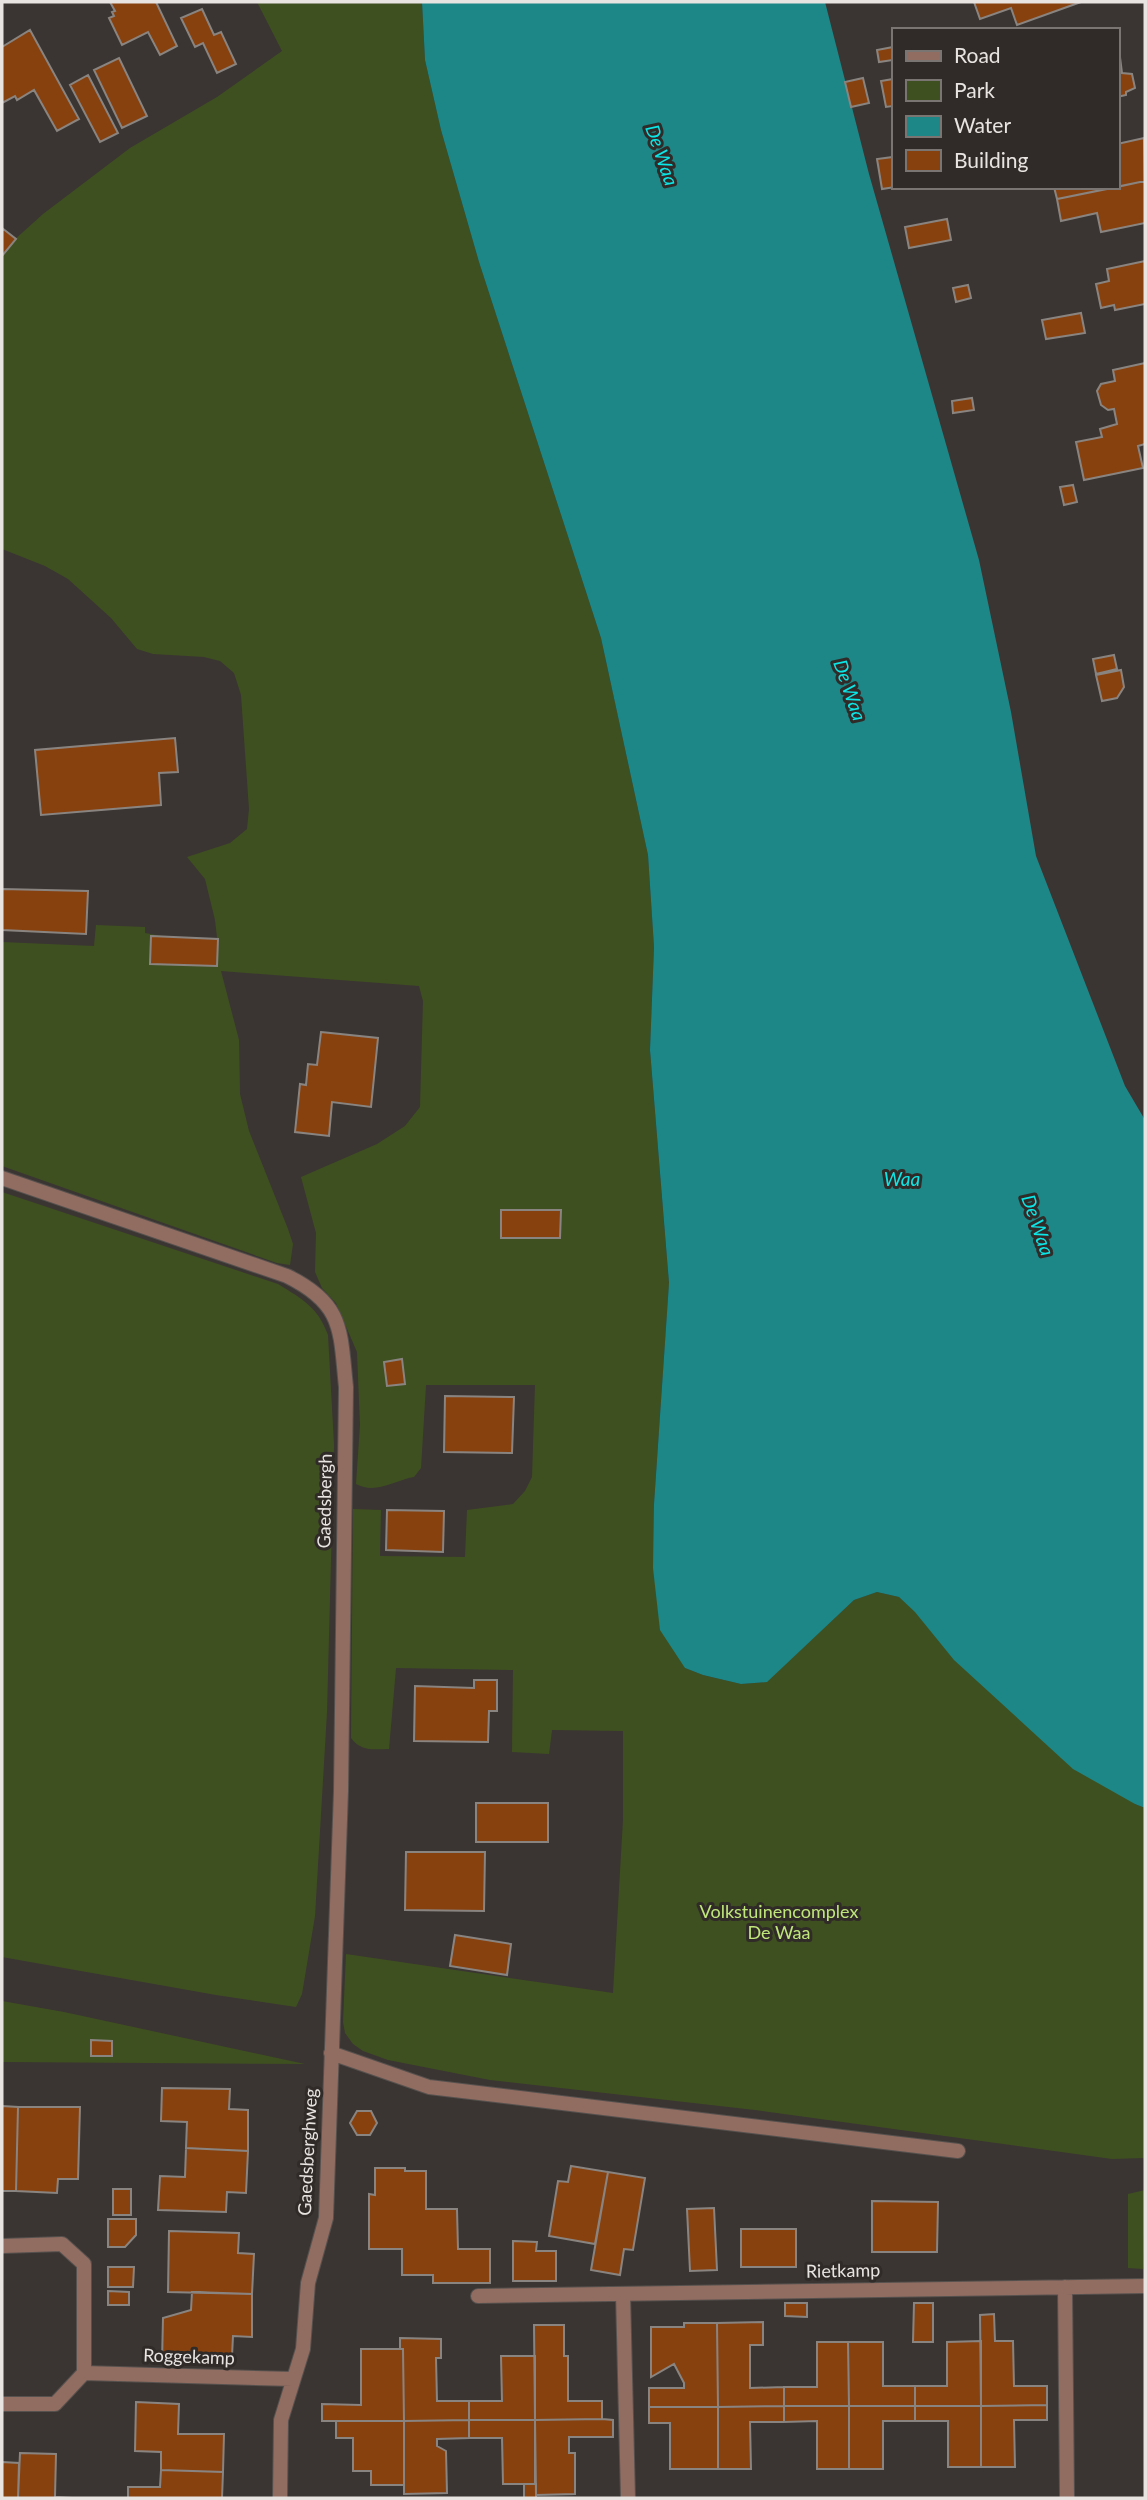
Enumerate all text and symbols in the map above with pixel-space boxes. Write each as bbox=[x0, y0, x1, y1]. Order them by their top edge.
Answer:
legend bbox=[892, 28, 1119, 189]
text: Road bbox=[954, 42, 1001, 67]
text: Park bbox=[954, 77, 995, 102]
text: Water bbox=[954, 112, 1011, 137]
water label: De Waa bbox=[641, 121, 684, 188]
text: Building bbox=[954, 147, 1029, 172]
water label: De Waa bbox=[829, 656, 872, 723]
water label: Waa bbox=[884, 1167, 920, 1190]
water label: De Waa bbox=[1017, 1191, 1060, 1258]
street label: Gaedsbergh bbox=[312, 1453, 336, 1549]
park label: Volkstuinencomplex De Waa bbox=[700, 1900, 858, 1943]
street label: Gaedsberghweg bbox=[293, 2088, 321, 2216]
street label: Rietkamp bbox=[806, 2258, 880, 2282]
street label: Roggekamp bbox=[143, 2343, 235, 2369]

